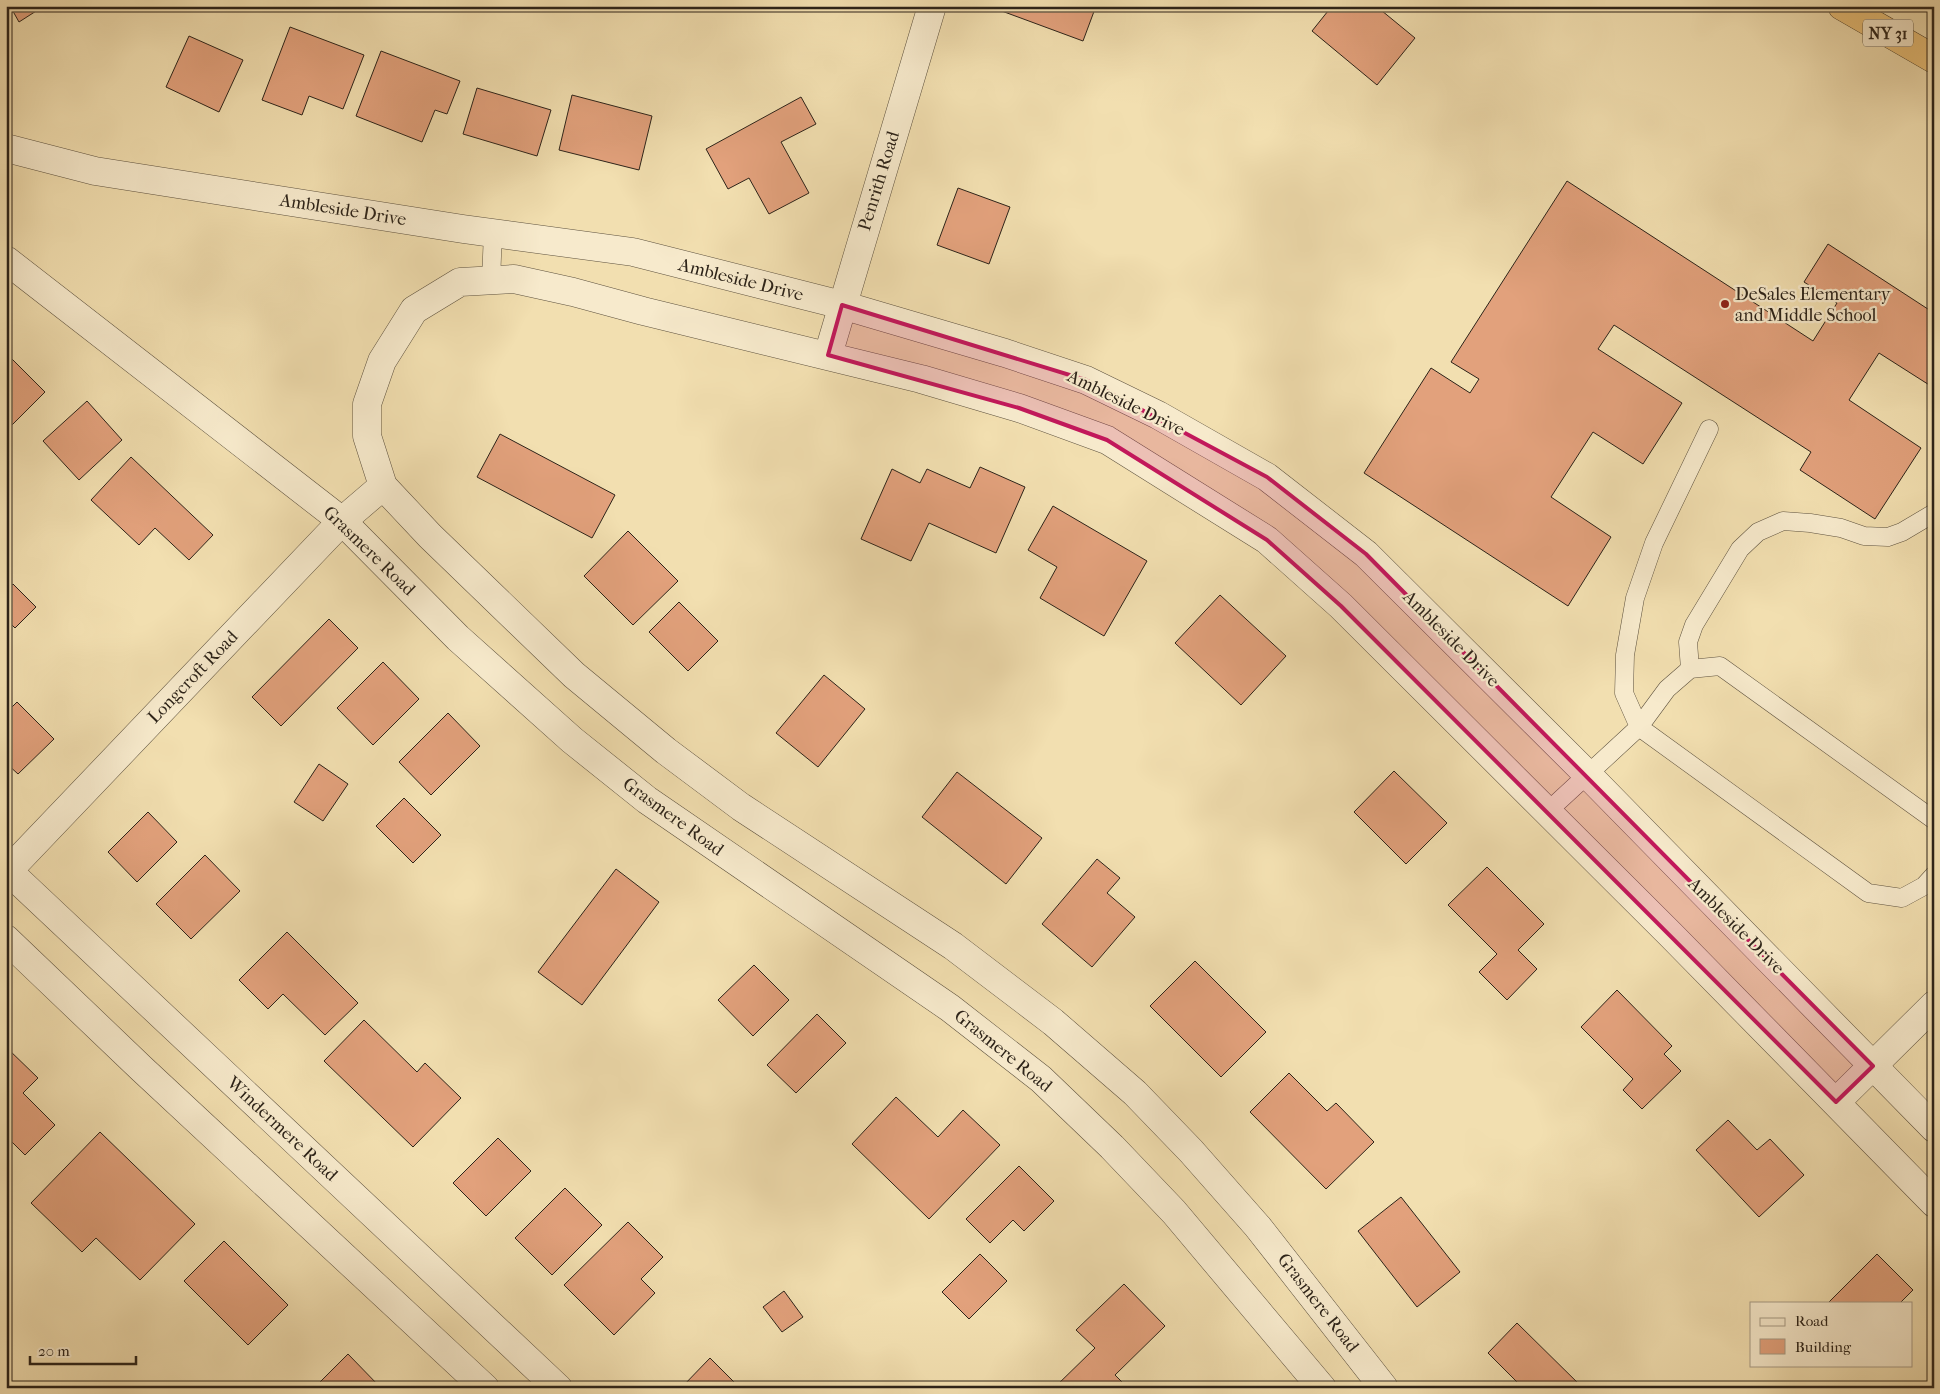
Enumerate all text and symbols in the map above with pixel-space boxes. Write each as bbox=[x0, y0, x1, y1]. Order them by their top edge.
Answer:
road number: NY 31 bbox=[1863, 19, 1913, 46]
street label: Penrith Road bbox=[854, 128, 904, 233]
street label: Ambleside Drive bbox=[277, 189, 408, 230]
street label: Ambleside Drive bbox=[675, 254, 806, 306]
place label: DeSales Elementary and Middle School bbox=[1735, 284, 1892, 326]
marker: DeSales Elementary and Middle School bbox=[1719, 298, 1731, 310]
street label: Ambleside Drive bbox=[1063, 365, 1188, 441]
street label: Grasmere Road bbox=[319, 502, 419, 600]
street label: Ambleside Drive bbox=[1398, 586, 1504, 692]
street label: Longcroft Road bbox=[143, 626, 243, 728]
street label: Grasmere Road bbox=[618, 773, 728, 861]
street label: Ambleside Drive bbox=[1683, 873, 1789, 979]
street label: Grasmere Road bbox=[950, 1005, 1056, 1097]
street label: Windermere Road bbox=[222, 1072, 342, 1186]
street label: Grasmere Road bbox=[1273, 1249, 1363, 1357]
legend bbox=[1750, 1302, 1912, 1366]
text: Road bbox=[1795, 1312, 1829, 1330]
scale bar bbox=[30, 1334, 136, 1366]
text: Building bbox=[1795, 1338, 1852, 1356]
text: 20 m bbox=[38, 1342, 70, 1360]

